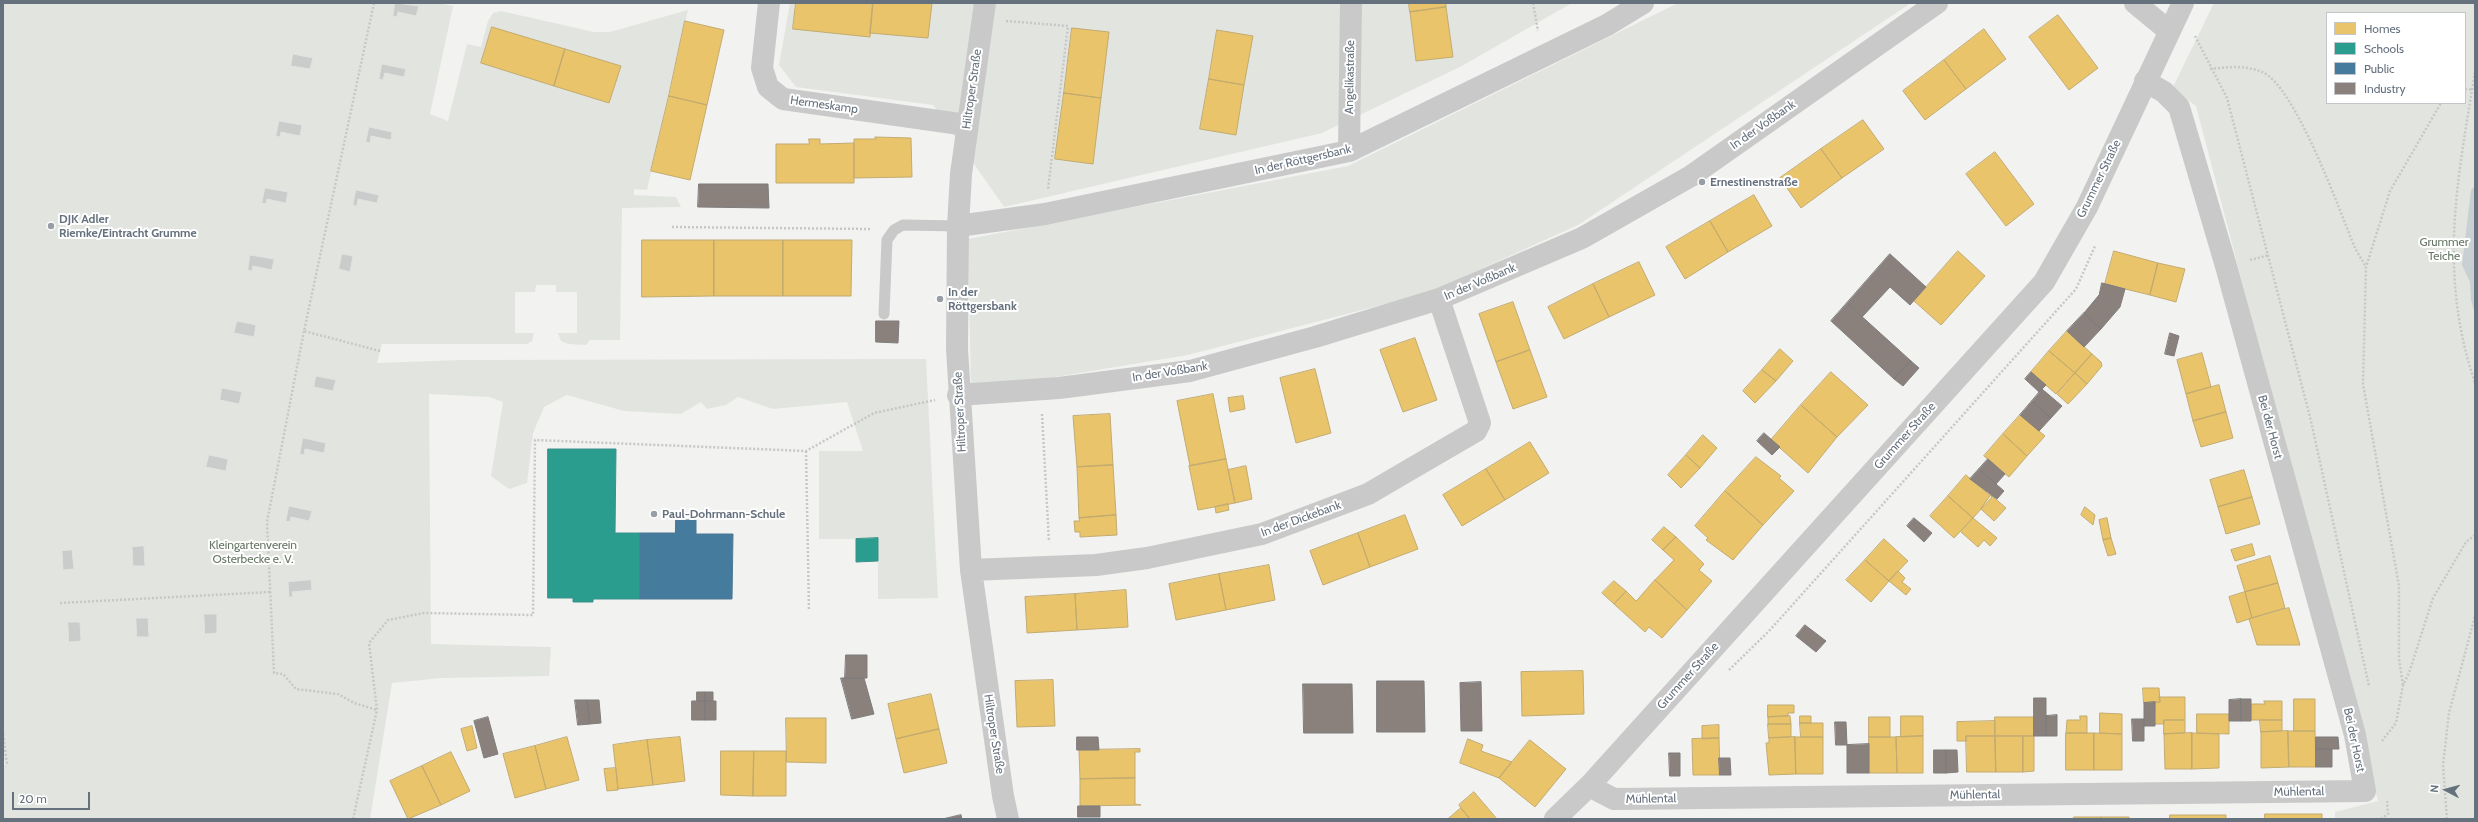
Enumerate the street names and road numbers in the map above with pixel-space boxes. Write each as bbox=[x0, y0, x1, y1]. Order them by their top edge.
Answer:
street label: Angelikastraße bbox=[1342, 40, 1358, 114]
street label: Hiltroper Straße bbox=[959, 48, 985, 130]
street label: Hermeskamp bbox=[789, 93, 859, 117]
street label: In der Voßbank bbox=[1728, 97, 1798, 153]
street label: Grummer Straße bbox=[2074, 138, 2124, 220]
street label: In der Röttgersbank bbox=[1253, 142, 1353, 178]
street label: In der Voßbank bbox=[1442, 260, 1518, 304]
street label: In der Voßbank bbox=[1131, 359, 1209, 385]
street label: Hiltroper Straße bbox=[951, 371, 969, 453]
street label: Bei der Horst bbox=[2255, 393, 2285, 461]
street label: Grummer Straße bbox=[1871, 400, 1939, 472]
street label: In der Dickebank bbox=[1259, 498, 1343, 540]
street label: Grummer Straße bbox=[1654, 640, 1722, 712]
street label: Hiltroper Straße bbox=[981, 693, 1007, 775]
street label: Bei der Horst bbox=[2340, 706, 2368, 774]
street label: Mühlental bbox=[2274, 784, 2324, 800]
street label: Mühlental bbox=[1950, 787, 2000, 803]
street label: Mühlental bbox=[1626, 791, 1676, 807]

